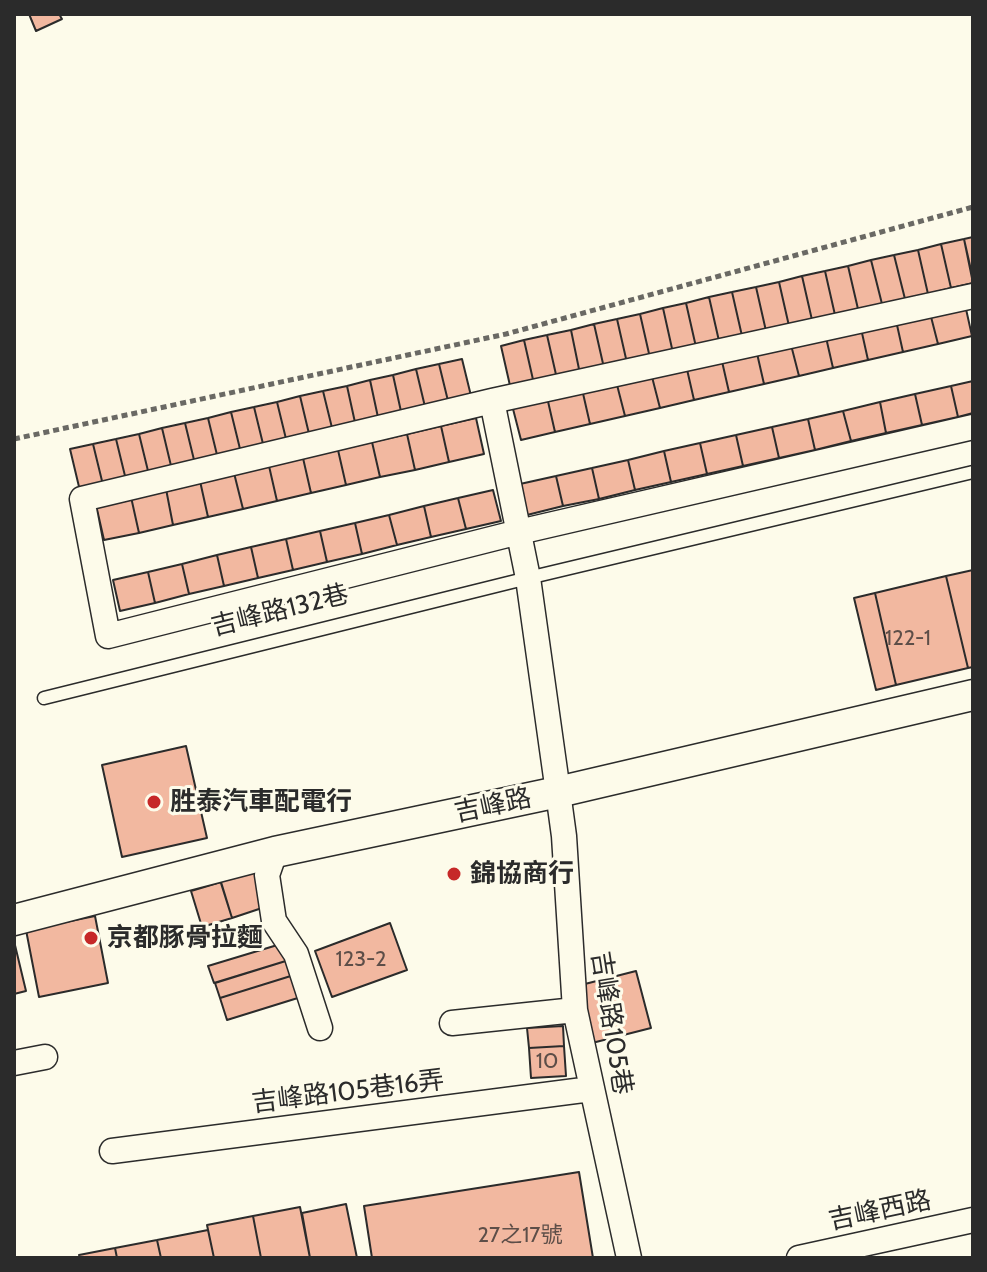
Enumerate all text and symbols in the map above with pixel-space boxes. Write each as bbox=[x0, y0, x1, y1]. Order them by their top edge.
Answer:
street label: 吉峰路132巷 bbox=[208, 579, 352, 643]
house number: 122-1 bbox=[885, 626, 931, 652]
street label: 吉峰路 bbox=[452, 783, 534, 829]
place label: 胜泰汽車配電行 bbox=[170, 786, 352, 818]
marker: 胜泰汽車配電行 bbox=[145, 793, 163, 811]
place label: 錦協商行 bbox=[470, 858, 574, 890]
marker: 錦協商行 bbox=[445, 865, 463, 883]
place label: 京都豚骨拉麵 bbox=[107, 922, 263, 954]
marker: 京都豚骨拉麵 bbox=[82, 929, 100, 947]
house number: 123-2 bbox=[335, 947, 387, 973]
street label: 吉峰路105巷 bbox=[584, 949, 638, 1097]
house number: 10 bbox=[536, 1049, 558, 1075]
street label: 吉峰路105巷16弄 bbox=[250, 1065, 446, 1119]
street label: 吉峰西路 bbox=[826, 1185, 934, 1237]
house number: 27之17號 bbox=[478, 1223, 562, 1249]

